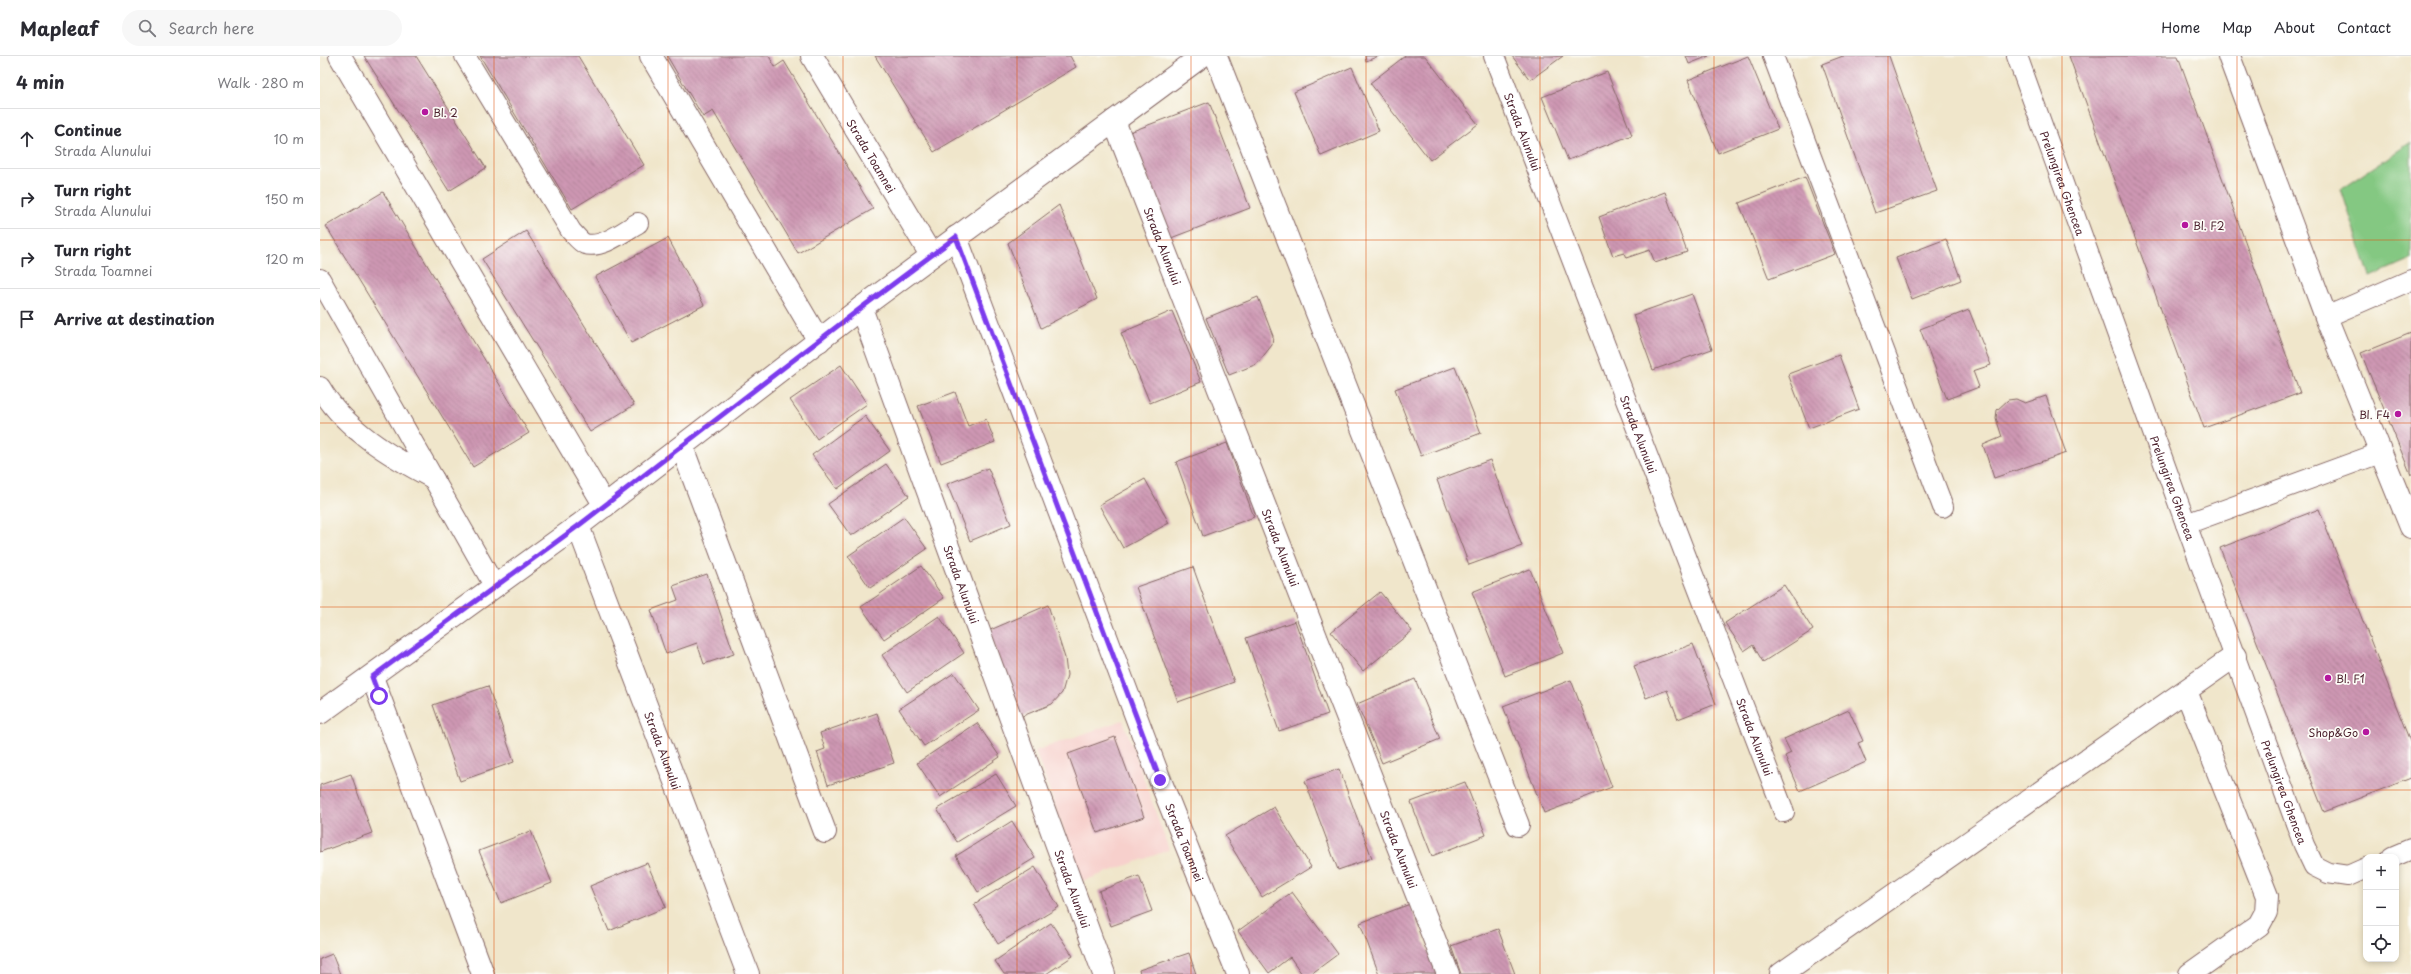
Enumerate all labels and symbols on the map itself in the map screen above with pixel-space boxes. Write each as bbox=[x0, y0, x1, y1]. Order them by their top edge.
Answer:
street label: Strada Alunului bbox=[1500, 90, 1546, 173]
place label: Bl. 2 bbox=[433, 104, 458, 121]
marker: Bl. 2 bbox=[420, 107, 430, 117]
street label: Strada Toamnei bbox=[843, 115, 900, 196]
street label: Prelungirea Ghencea bbox=[2036, 128, 2090, 238]
street label: Strada Alunului bbox=[1140, 204, 1186, 287]
place label: Bl. F2 bbox=[2193, 217, 2225, 234]
marker: Bl. F2 bbox=[2180, 220, 2190, 230]
street label: Strada Alunului bbox=[1616, 393, 1662, 476]
place label: Bl. F4 bbox=[2359, 406, 2390, 423]
marker: Bl. F4 bbox=[2393, 409, 2403, 419]
street label: Prelungirea Ghencea bbox=[2146, 433, 2200, 542]
street label: Strada Alunului bbox=[1258, 506, 1304, 589]
street label: Strada Alunului bbox=[940, 542, 984, 626]
place label: Bl. F1 bbox=[2336, 670, 2365, 687]
marker: Bl. F1 bbox=[2323, 673, 2333, 683]
route start bbox=[370, 687, 388, 705]
street label: Strada Alunului bbox=[1732, 695, 1778, 778]
street label: Strada Alunului bbox=[641, 709, 686, 792]
place label: Shop&Go bbox=[2308, 724, 2358, 741]
marker: Shop&Go bbox=[2361, 727, 2371, 737]
street label: Prelungirea Ghencea bbox=[2258, 737, 2311, 847]
route end bbox=[1151, 771, 1169, 789]
street label: Strada Toamnei bbox=[1162, 800, 1208, 884]
street label: Strada Alunului bbox=[1376, 808, 1422, 891]
street label: Strada Alunului bbox=[1051, 847, 1095, 930]

